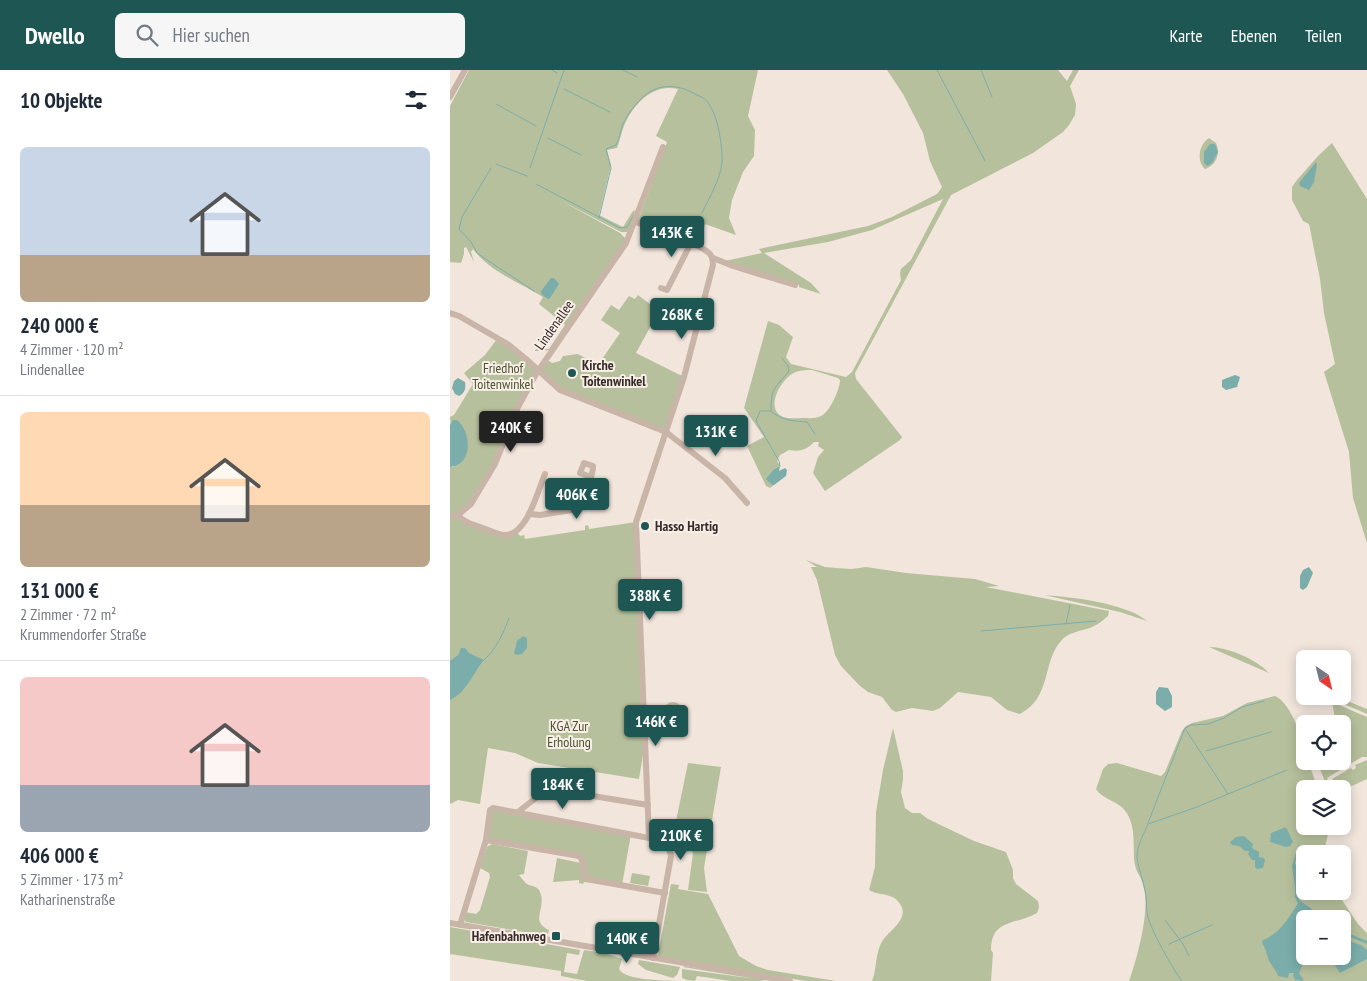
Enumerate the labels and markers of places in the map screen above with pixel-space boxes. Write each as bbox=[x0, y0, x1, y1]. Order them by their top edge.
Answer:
pin: 143K € bbox=[631, 216, 713, 258]
pin: 268K € bbox=[641, 298, 723, 340]
place label: Kirche Toitenwinkel bbox=[582, 356, 646, 390]
marker: Kirche Toitenwinkel bbox=[566, 367, 578, 379]
pin: 240K € bbox=[470, 410, 552, 453]
pin: 131K € bbox=[675, 414, 757, 457]
pin: 406K € bbox=[536, 478, 618, 520]
place label: Hasso Hartig bbox=[655, 517, 718, 535]
marker: Hasso Hartig bbox=[639, 520, 651, 532]
pin: 388K € bbox=[609, 578, 691, 621]
pin: 146K € bbox=[615, 704, 697, 747]
pin: 184K € bbox=[522, 768, 604, 810]
pin: 210K € bbox=[640, 818, 722, 861]
pin: 140K € bbox=[586, 922, 668, 964]
place label: Hafenbahnweg bbox=[472, 927, 546, 945]
marker: Hafenbahnweg bbox=[550, 930, 562, 942]

